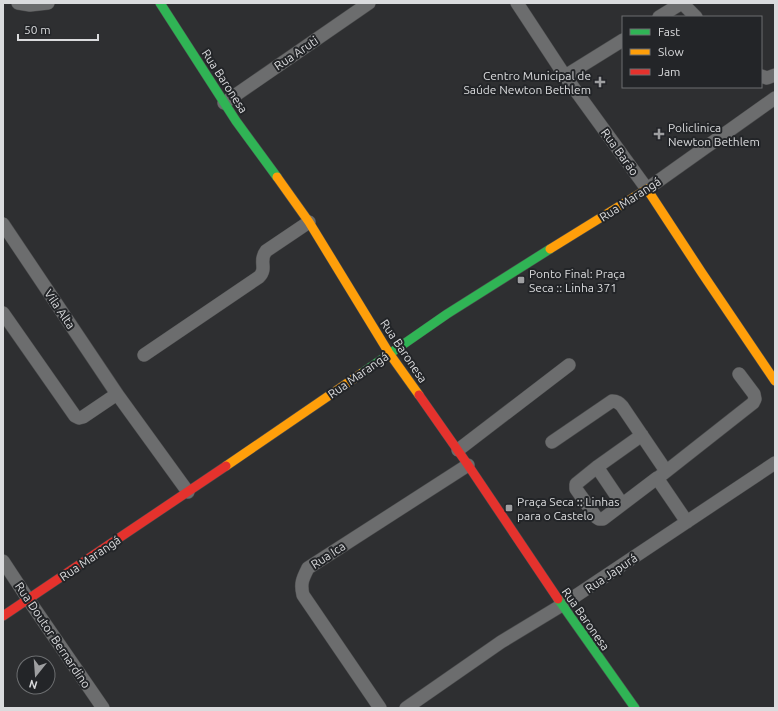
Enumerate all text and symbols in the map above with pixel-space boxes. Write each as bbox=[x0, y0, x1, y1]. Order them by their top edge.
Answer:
scale bar bbox=[18, 16, 98, 42]
legend bbox=[622, 16, 762, 88]
text: 50 m bbox=[24, 23, 51, 36]
text: Fast bbox=[658, 25, 680, 38]
street label: Rua Aruti bbox=[272, 34, 320, 72]
text: Slow bbox=[658, 45, 684, 58]
street label: Rua Baronesa bbox=[200, 47, 250, 115]
text: Jam bbox=[658, 65, 680, 78]
place label: Centro Municipal de Saúde Newton Bethlem bbox=[464, 69, 591, 96]
marker: Centro Municipal de Saúde Newton Bethlem bbox=[594, 76, 606, 88]
place label: Policlinica Newton Bethlem bbox=[668, 121, 760, 148]
street label: Rua Barão bbox=[599, 126, 641, 178]
marker: Policlinica Newton Bethlem bbox=[653, 128, 665, 140]
street label: Rua Marangá bbox=[597, 174, 663, 224]
place label: Ponto Final: Praça Seca :: Linha 371 bbox=[529, 267, 625, 294]
marker: Ponto Final: Praça Seca :: Linha 371 bbox=[516, 275, 526, 285]
street label: Vila Alta bbox=[42, 287, 78, 331]
street label: Rua Baronesa bbox=[378, 317, 430, 385]
street label: Rua Marangá bbox=[325, 349, 391, 401]
place label: Praça Seca :: Linhas para o Castelo bbox=[517, 495, 619, 522]
marker: Praça Seca :: Linhas para o Castelo bbox=[504, 503, 514, 513]
street label: Rua Marangá bbox=[57, 533, 123, 583]
street label: Rua Ica bbox=[309, 539, 347, 571]
street label: Rua Japurá bbox=[583, 551, 639, 595]
street label: Rua Doutor Bernardino bbox=[13, 580, 93, 690]
street label: Rua Baronesa bbox=[560, 585, 612, 653]
north arrow bbox=[16, 655, 56, 695]
text: N bbox=[27, 678, 39, 692]

